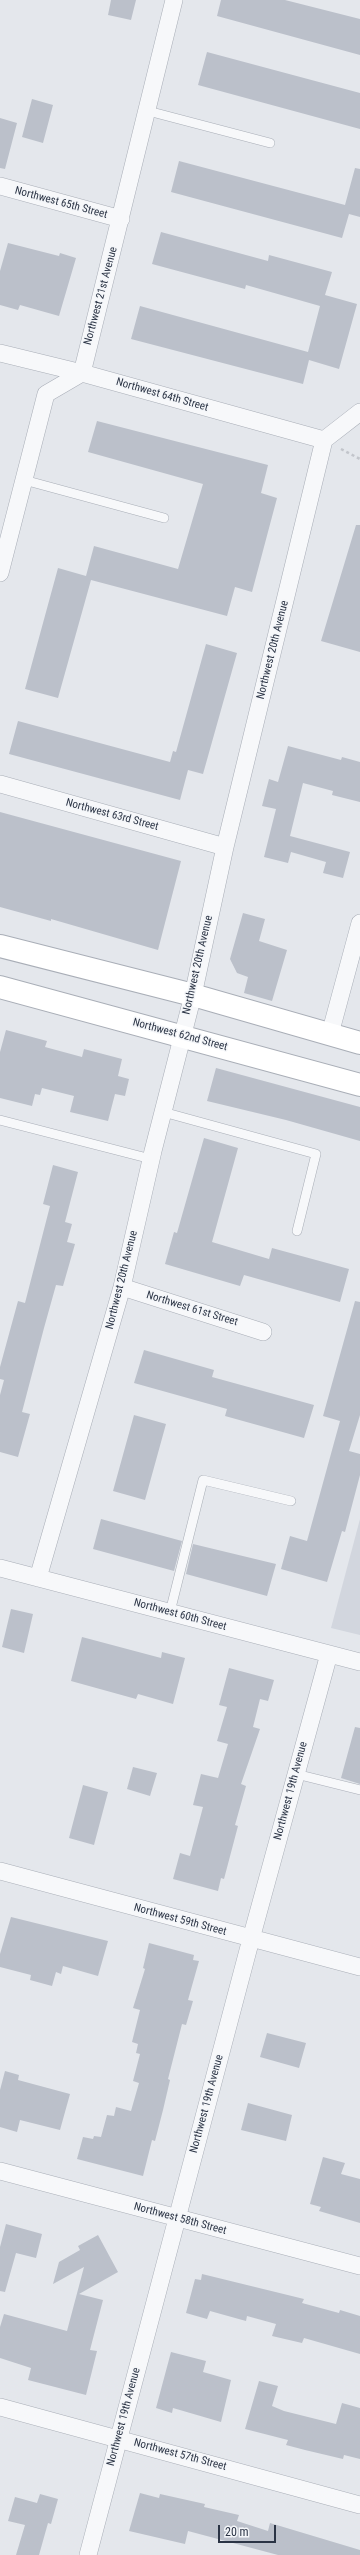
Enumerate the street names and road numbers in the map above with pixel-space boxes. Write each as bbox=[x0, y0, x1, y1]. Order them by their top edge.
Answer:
street label: Northwest 65th Street bbox=[13, 184, 109, 222]
street label: Northwest 21st Avenue bbox=[82, 246, 120, 346]
street label: Northwest 64th Street bbox=[114, 376, 210, 414]
street label: Northwest 20th Avenue bbox=[254, 599, 292, 701]
street label: Northwest 63rd Street bbox=[64, 796, 160, 834]
street label: Northwest 20th Avenue bbox=[180, 914, 216, 1016]
street label: Northwest 62nd Street bbox=[131, 1016, 229, 1054]
street label: Northwest 20th Avenue bbox=[103, 1229, 141, 1331]
street label: Northwest 61st Street bbox=[145, 1289, 239, 1329]
street label: Northwest 60th Street bbox=[132, 1596, 228, 1634]
street label: Northwest 19th Avenue bbox=[272, 1740, 310, 1842]
street label: Northwest 59th Street bbox=[132, 1901, 228, 1939]
street label: Northwest 19th Avenue bbox=[188, 2053, 226, 2155]
street label: Northwest 58th Street bbox=[132, 2200, 228, 2238]
street label: Northwest 19th Avenue bbox=[105, 2366, 143, 2468]
street label: Northwest 57th Street bbox=[132, 2436, 228, 2474]

